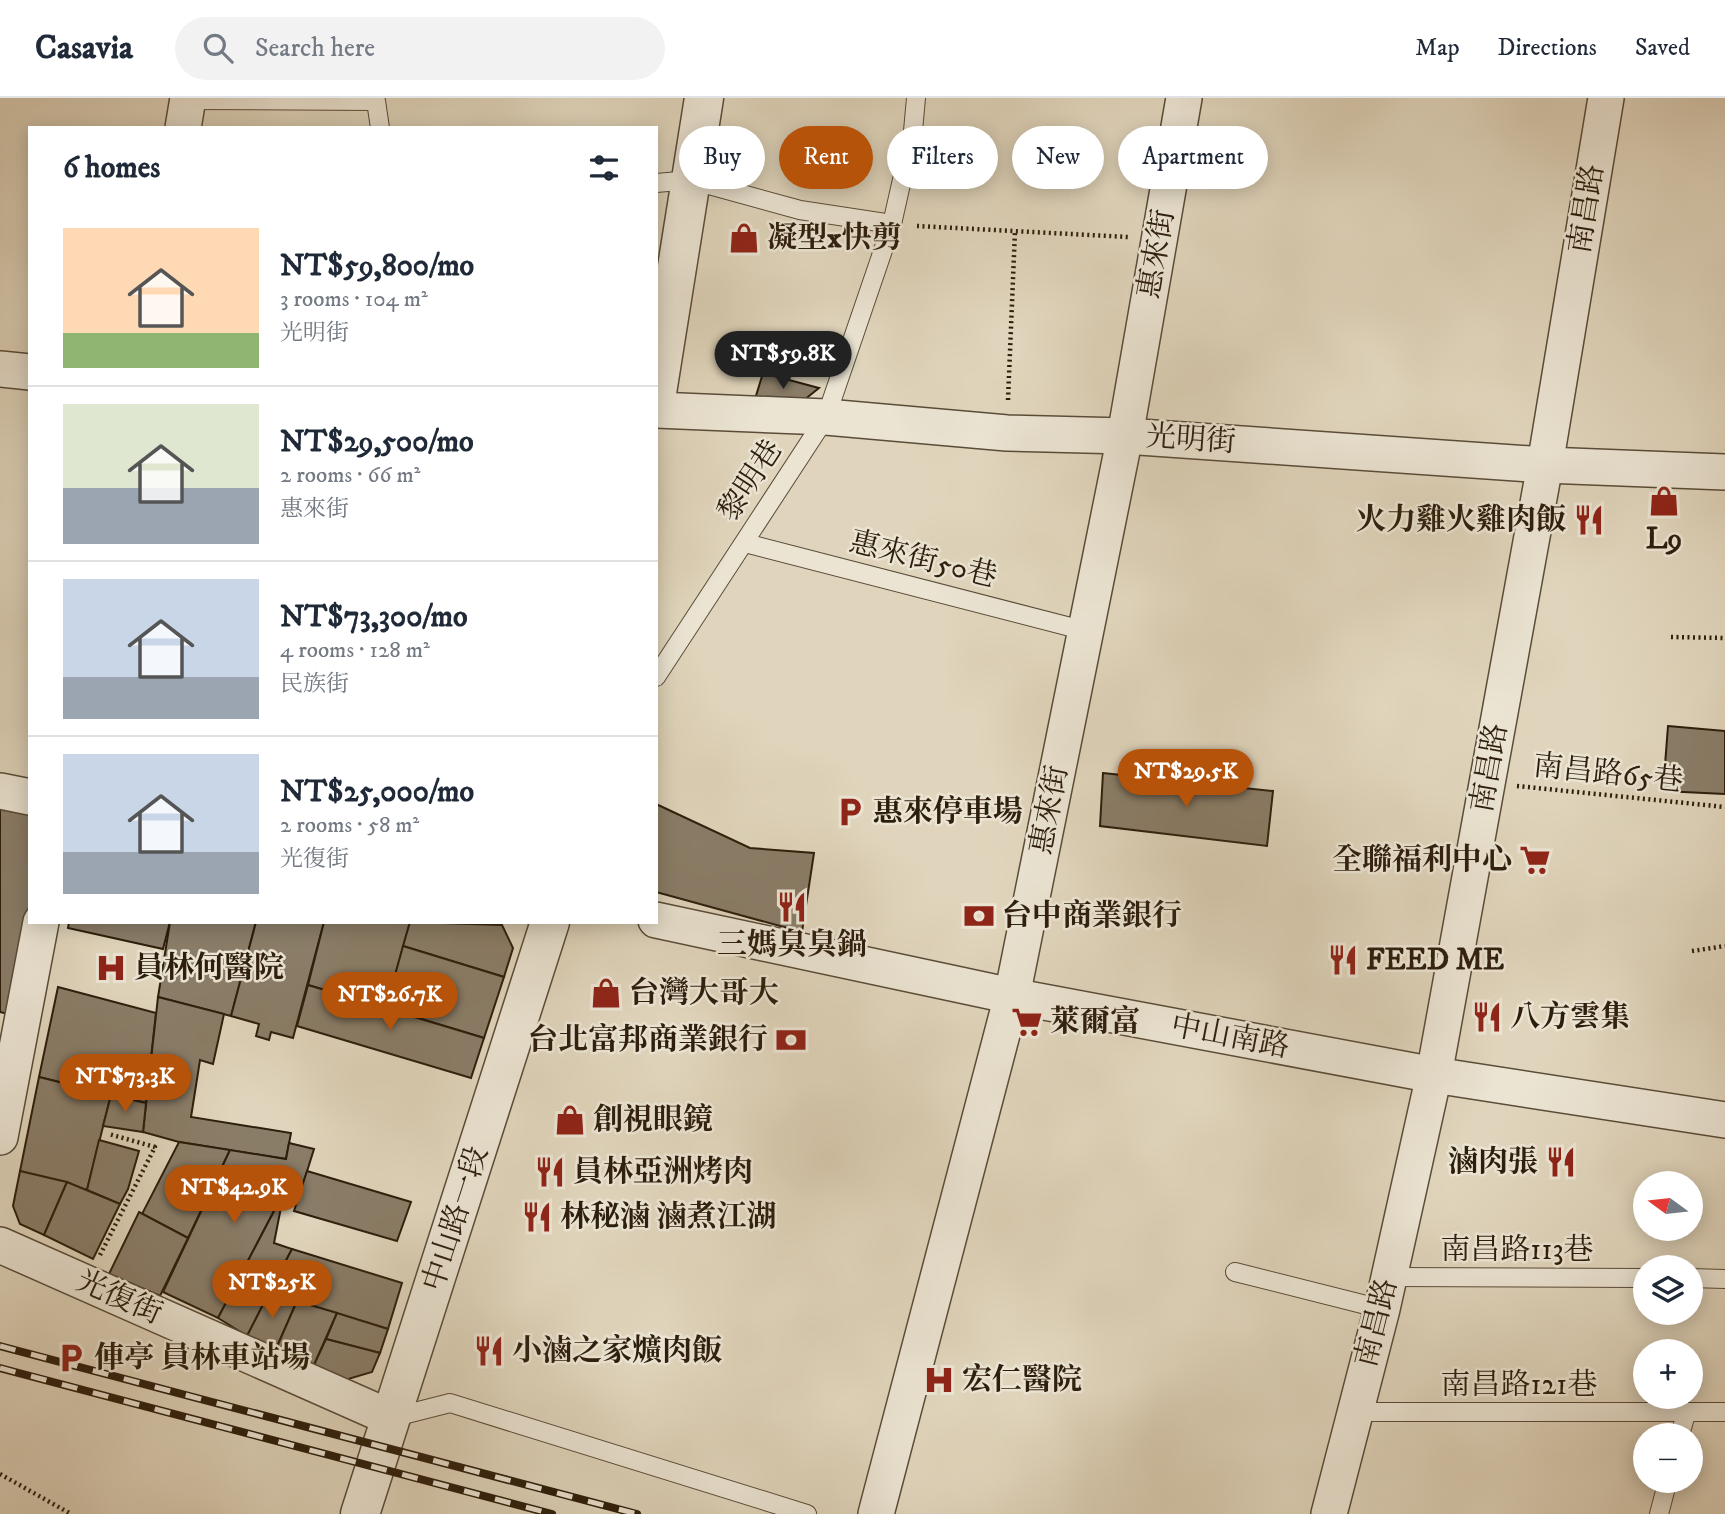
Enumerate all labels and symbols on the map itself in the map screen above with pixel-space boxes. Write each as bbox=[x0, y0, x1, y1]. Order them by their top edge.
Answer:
street label: 南昌路 bbox=[1562, 162, 1612, 256]
street label: 惠來街 bbox=[1131, 206, 1183, 302]
place label: 凝型x快剪 bbox=[767, 220, 902, 257]
shop icon: 凝型x快剪 bbox=[727, 221, 761, 255]
pin: NT$59.8K bbox=[711, 331, 855, 391]
street label: 光明街 bbox=[1145, 418, 1237, 462]
street label: 黎明巷 bbox=[711, 433, 791, 529]
shop icon: L9 bbox=[1647, 484, 1681, 518]
place label: 火力雞火雞肉飯 bbox=[1356, 502, 1566, 539]
restaurant icon: 火力雞火雞肉飯 bbox=[1572, 503, 1606, 537]
place label: L9 bbox=[1646, 521, 1682, 558]
street label: 惠來街50巷 bbox=[845, 524, 1001, 596]
street label: 南昌路 bbox=[1464, 720, 1516, 816]
street label: 南昌路65巷 bbox=[1531, 748, 1685, 800]
pin: NT$29.5K bbox=[1114, 750, 1258, 809]
street label: 惠來街 bbox=[1023, 762, 1077, 858]
place label: 惠來停車場 bbox=[873, 794, 1023, 831]
parking icon: 惠來停車場 bbox=[833, 795, 867, 829]
place label: 全聯福利中心 bbox=[1332, 842, 1512, 879]
supermarket icon: 全聯福利中心 bbox=[1518, 843, 1552, 877]
restaurant icon: 三媽臭臭鍋 bbox=[775, 890, 809, 924]
place label: 台中商業銀行 bbox=[1002, 898, 1182, 935]
bank icon: 台中商業銀行 bbox=[962, 899, 996, 933]
place label: 三媽臭臭鍋 bbox=[717, 927, 867, 964]
place label: FEED ME bbox=[1366, 942, 1504, 979]
restaurant icon: FEED ME bbox=[1326, 943, 1360, 977]
place label: 員林何醫院 bbox=[134, 950, 284, 987]
hospital icon: 員林何醫院 bbox=[94, 951, 128, 985]
pin: NT$26.7K bbox=[318, 972, 462, 1032]
place label: 台灣大哥大 bbox=[629, 975, 779, 1012]
shop icon: 台灣大哥大 bbox=[589, 976, 623, 1010]
place label: 八方雲集 bbox=[1510, 999, 1630, 1036]
restaurant icon: 八方雲集 bbox=[1470, 1000, 1504, 1034]
place label: 萊爾富 bbox=[1050, 1004, 1140, 1041]
supermarket icon: 萊爾富 bbox=[1010, 1005, 1044, 1039]
street label: 中山南路 bbox=[1168, 1007, 1292, 1067]
place label: 台北富邦商業銀行 bbox=[528, 1022, 768, 1059]
bank icon: 台北富邦商業銀行 bbox=[774, 1023, 808, 1057]
pin: NT$73.3K bbox=[53, 1054, 197, 1114]
place label: 創視眼鏡 bbox=[593, 1102, 713, 1139]
shop icon: 創視眼鏡 bbox=[553, 1103, 587, 1137]
street label: 中山路一段 bbox=[415, 1142, 497, 1296]
place label: 滷肉張 bbox=[1448, 1144, 1538, 1181]
restaurant icon: 滷肉張 bbox=[1544, 1145, 1578, 1179]
place label: 員林亞洲烤肉 bbox=[573, 1154, 753, 1191]
restaurant icon: 員林亞洲烤肉 bbox=[533, 1155, 567, 1189]
pin: NT$42.9K bbox=[162, 1166, 306, 1225]
north arrow bbox=[1633, 1171, 1703, 1241]
place label: 林秘滷 滷煮江湖 bbox=[560, 1199, 776, 1236]
restaurant icon: 林秘滷 滷煮江湖 bbox=[520, 1200, 554, 1234]
street label: 南昌路113巷 bbox=[1440, 1232, 1594, 1269]
pin: NT$25K bbox=[215, 1260, 329, 1320]
street label: 光復街 bbox=[70, 1263, 168, 1333]
street label: 南昌路 bbox=[1348, 1275, 1406, 1371]
place label: 小滷之家爌肉飯 bbox=[512, 1333, 722, 1370]
restaurant icon: 小滷之家爌肉飯 bbox=[472, 1334, 506, 1368]
place label: 俥亭 員林車站場 bbox=[94, 1340, 310, 1377]
parking icon: 俥亭 員林車站場 bbox=[54, 1341, 88, 1375]
place label: 宏仁醫院 bbox=[962, 1362, 1082, 1399]
hospital icon: 宏仁醫院 bbox=[922, 1363, 956, 1397]
street label: 南昌路121巷 bbox=[1441, 1367, 1597, 1404]

